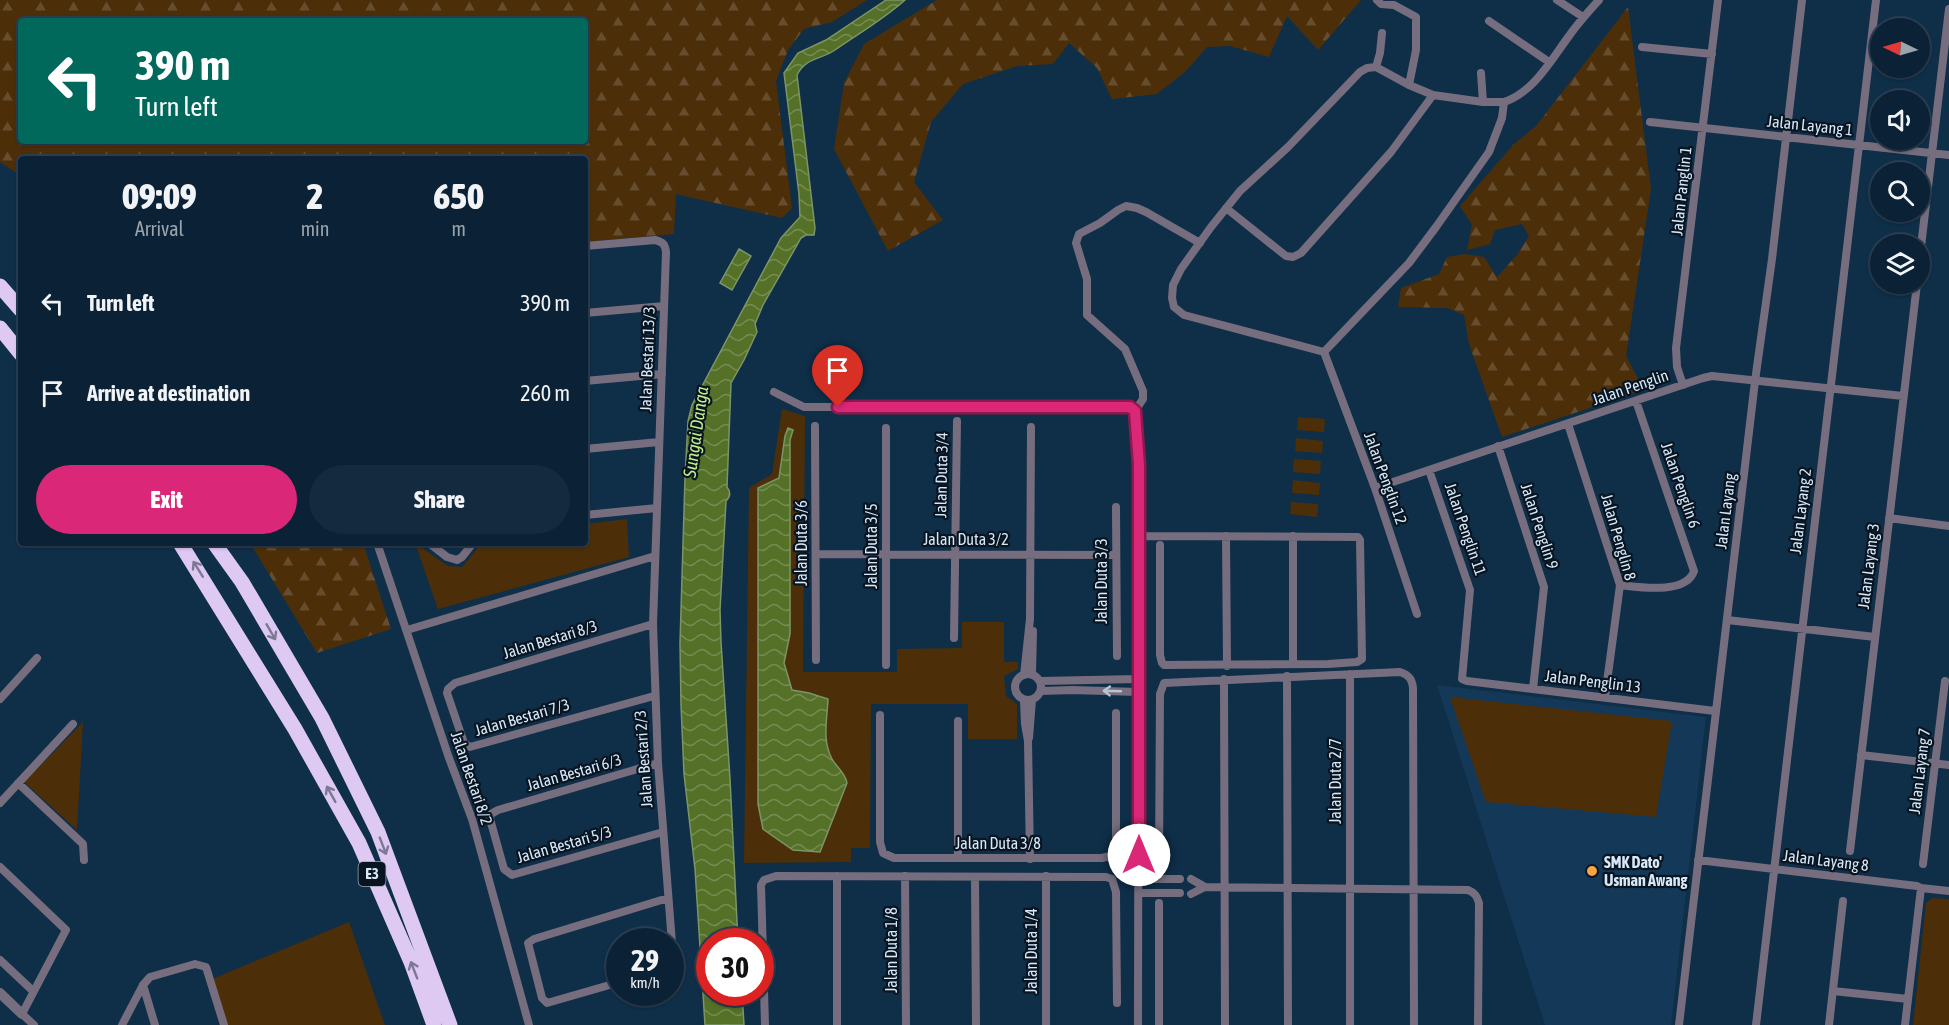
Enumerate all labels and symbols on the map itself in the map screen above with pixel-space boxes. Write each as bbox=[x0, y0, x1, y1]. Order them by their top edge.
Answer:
north arrow bbox=[1870, 18, 1930, 78]
street label: Jalan Layang 1 bbox=[1766, 112, 1854, 139]
street label: Jalan Panglin 1 bbox=[1667, 146, 1696, 236]
street label: Jalan Bestari 13/3 bbox=[636, 306, 658, 412]
pin bbox=[812, 345, 863, 407]
street label: Jalan Penglin bbox=[1590, 366, 1671, 409]
water label: Sungai Danga bbox=[679, 384, 712, 480]
street label: Jalan Penglin 12 bbox=[1360, 429, 1411, 527]
street label: Jalan Duta 3/4 bbox=[931, 432, 951, 518]
street label: Jalan Penglin 6 bbox=[1657, 440, 1704, 530]
street label: Jalan Layang 2 bbox=[1786, 467, 1815, 555]
street label: Jalan Layang bbox=[1711, 472, 1740, 550]
street label: Jalan Penglin 11 bbox=[1441, 480, 1490, 578]
street label: Jalan Penglin 9 bbox=[1517, 481, 1562, 571]
street label: Jalan Penglin 8 bbox=[1597, 492, 1640, 583]
street label: Jalan Duta 3/6 bbox=[792, 500, 810, 586]
street label: Jalan Duta 3/5 bbox=[862, 503, 880, 589]
street label: Jalan Layang 3 bbox=[1854, 522, 1883, 610]
street label: Jalan Duta 3/2 bbox=[923, 530, 1009, 548]
street label: Jalan Duta 3/3 bbox=[1092, 538, 1110, 624]
one-way arrow bbox=[191, 561, 203, 578]
street label: Jalan Bestari 8/3 bbox=[501, 616, 599, 662]
one-way arrow bbox=[266, 623, 278, 640]
street label: Jalan Penglin 13 bbox=[1544, 666, 1642, 697]
one-way arrow bbox=[1103, 685, 1123, 696]
street label: Jalan Bestari 7/3 bbox=[473, 695, 571, 739]
street label: Jalan Bestari 2/3 bbox=[631, 710, 655, 808]
street label: Jalan Layang 7 bbox=[1905, 727, 1934, 815]
street label: Jalan Bestari 8/2 bbox=[448, 729, 496, 827]
street label: Jalan Duta 2/7 bbox=[1326, 738, 1344, 824]
street label: Jalan Bestari 6/3 bbox=[525, 750, 623, 794]
one-way arrow bbox=[325, 786, 337, 803]
street label: Jalan Bestari 5/3 bbox=[515, 822, 613, 866]
position arrow bbox=[1107, 823, 1171, 887]
street label: Jalan Duta 3/8 bbox=[955, 834, 1041, 852]
one-way arrow bbox=[378, 836, 389, 855]
street label: Jalan Layang 8 bbox=[1782, 846, 1870, 875]
place label: SMK Dato' Usman Awang bbox=[1604, 853, 1687, 889]
road number: E3 bbox=[358, 862, 386, 886]
marker: SMK Dato' Usman Awang bbox=[1585, 864, 1599, 878]
street label: Jalan Duta 1/8 bbox=[882, 907, 900, 993]
street label: Jalan Duta 1/4 bbox=[1022, 908, 1040, 994]
speed limit sign: 30 bbox=[696, 928, 774, 1006]
one-way arrow bbox=[408, 961, 419, 980]

